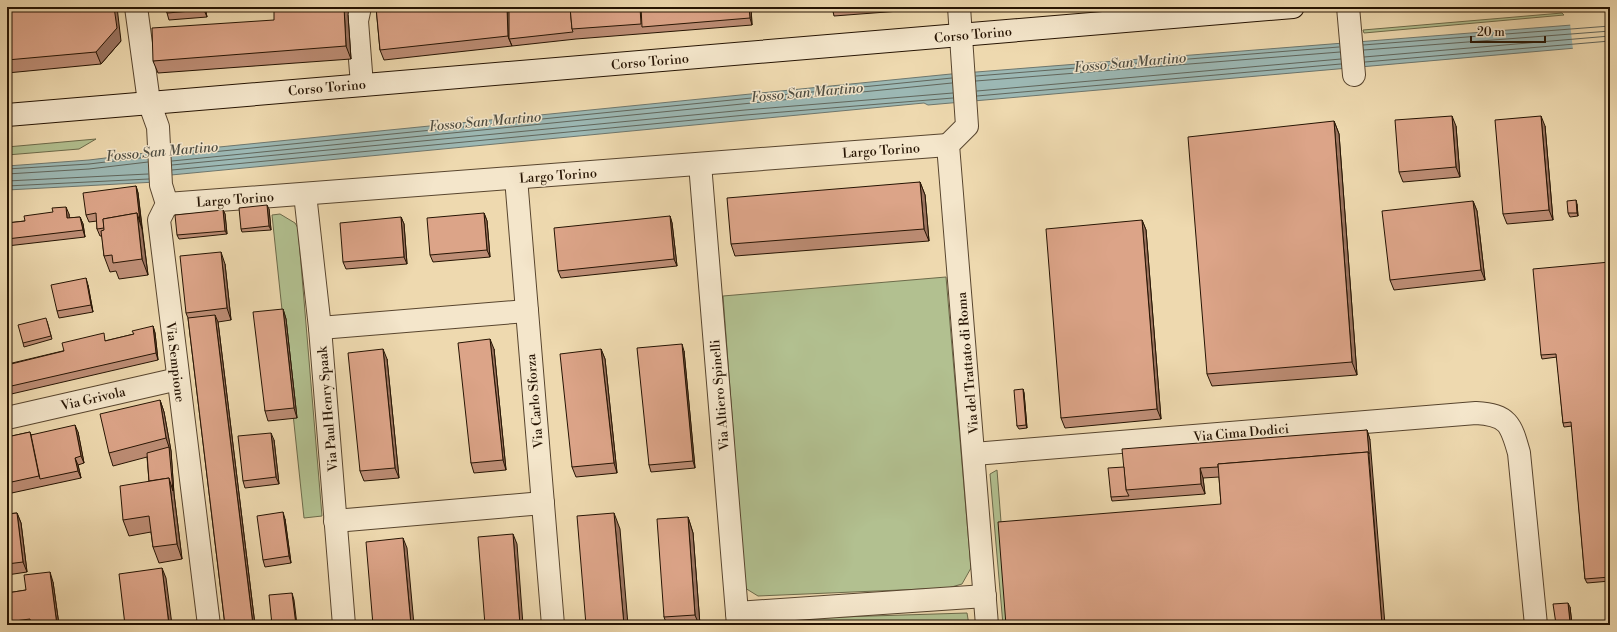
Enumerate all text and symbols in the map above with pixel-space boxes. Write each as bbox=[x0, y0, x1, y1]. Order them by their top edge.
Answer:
scale bar bbox=[1471, 18, 1545, 44]
street label: Corso Torino bbox=[934, 24, 1013, 46]
text: 20 m bbox=[1477, 25, 1505, 40]
water label: Fosso San Martino bbox=[1073, 49, 1187, 77]
street label: Corso Torino bbox=[611, 51, 690, 73]
street label: Corso Torino bbox=[288, 77, 367, 99]
water label: Fosso San Martino bbox=[750, 79, 864, 107]
water label: Fosso San Martino bbox=[428, 108, 542, 136]
water label: Fosso San Martino bbox=[105, 138, 219, 166]
street label: Largo Torino bbox=[842, 140, 920, 162]
street label: Largo Torino bbox=[519, 165, 597, 187]
street label: Largo Torino bbox=[196, 189, 274, 211]
street label: Via del Trattato di Roma bbox=[954, 291, 982, 435]
street label: Via Sempione bbox=[162, 320, 188, 404]
street label: Via Altiero Spinelli bbox=[707, 339, 733, 452]
street label: Via Paul Henry Spaak bbox=[314, 344, 342, 473]
street label: Via Carlo Sforza bbox=[523, 353, 547, 450]
street label: Via Grivola bbox=[58, 384, 127, 414]
street label: Via Cima Dodici bbox=[1192, 421, 1290, 445]

